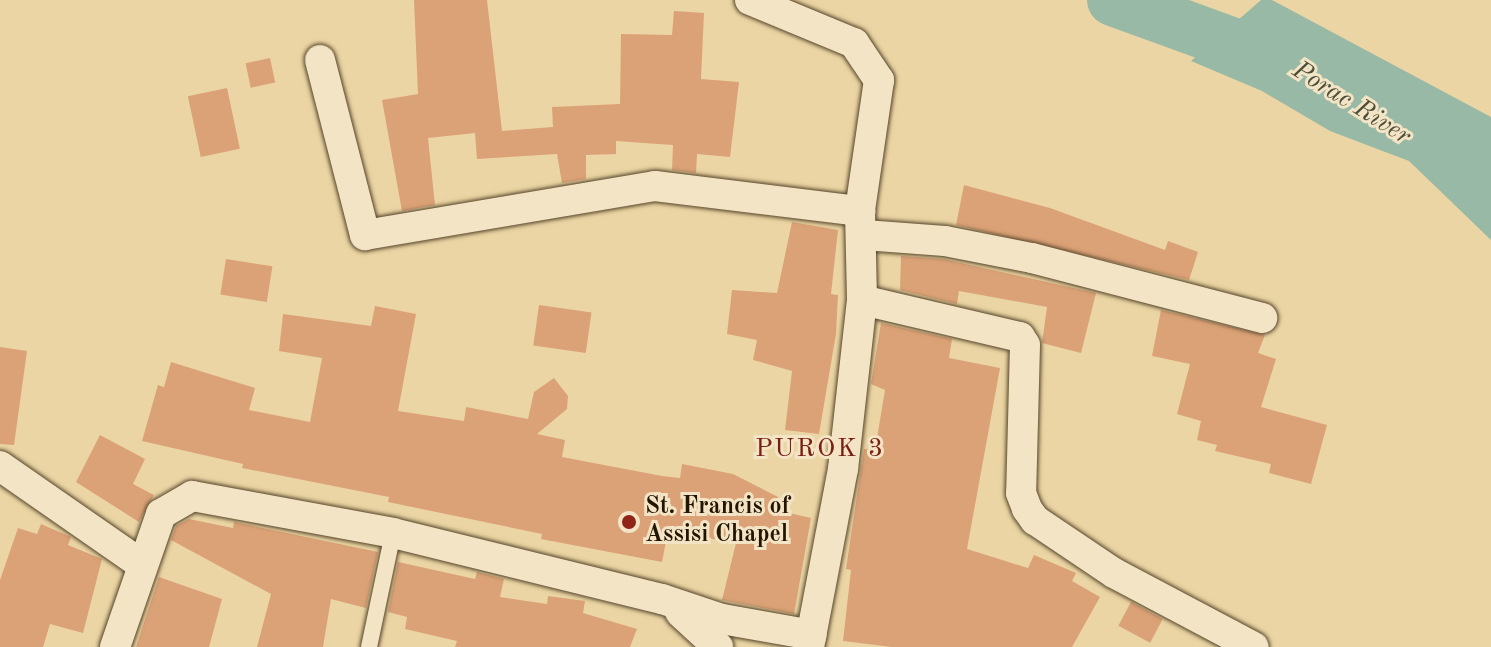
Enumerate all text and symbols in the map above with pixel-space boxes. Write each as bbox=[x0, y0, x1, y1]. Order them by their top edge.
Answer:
water label: Porac River bbox=[1286, 55, 1416, 153]
district label: PUROK 3 bbox=[755, 434, 885, 466]
place label: St. Francis of Assisi Chapel bbox=[645, 494, 790, 550]
marker: St. Francis of Assisi Chapel bbox=[620, 513, 638, 531]

